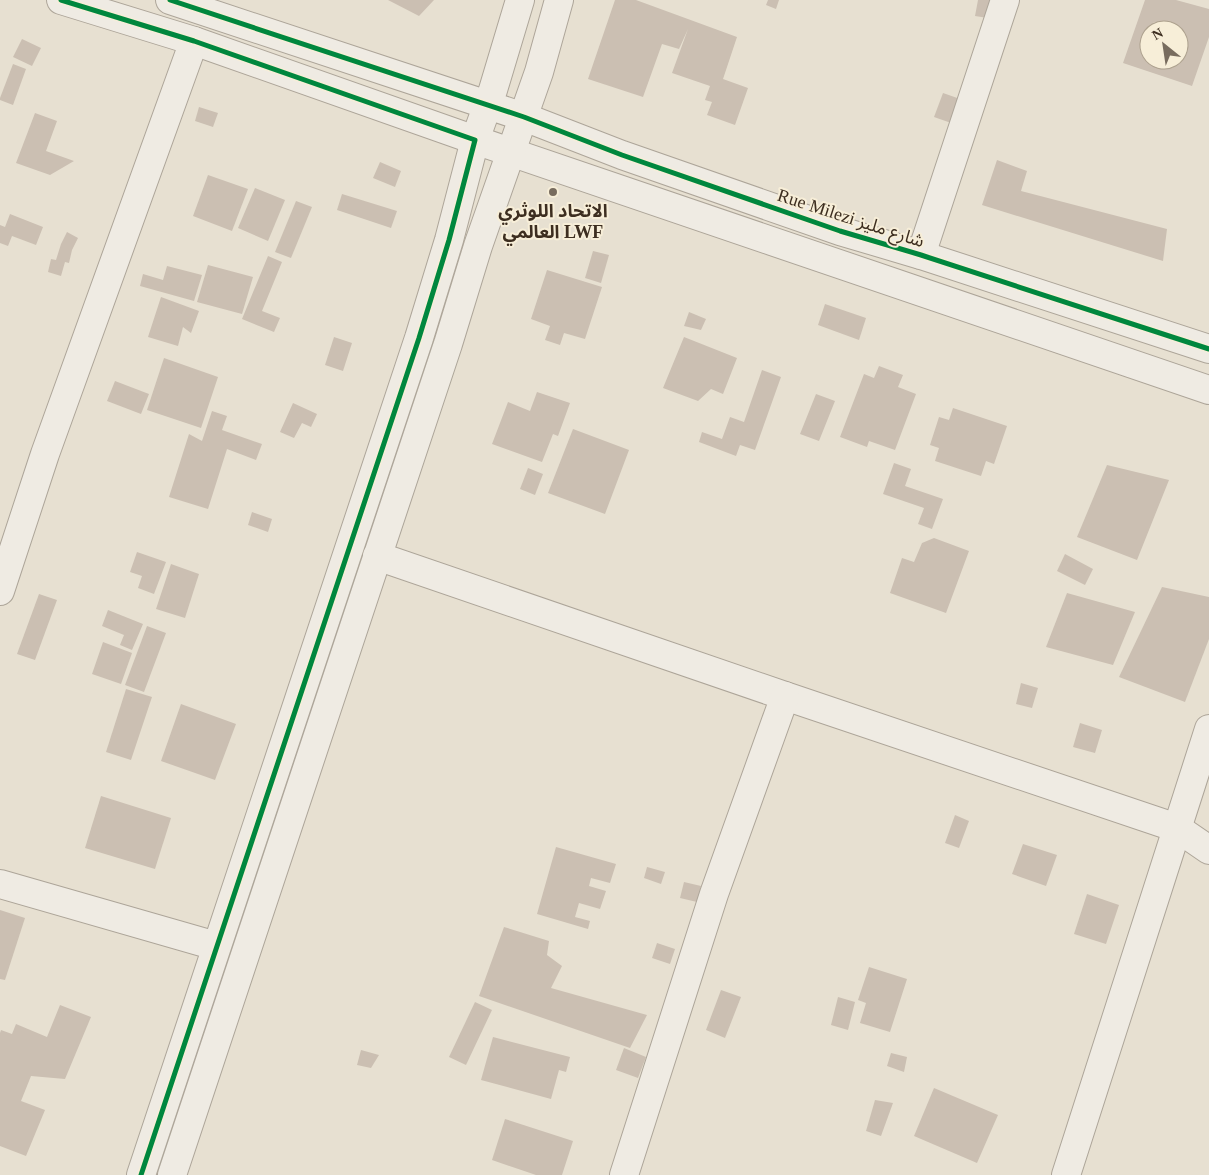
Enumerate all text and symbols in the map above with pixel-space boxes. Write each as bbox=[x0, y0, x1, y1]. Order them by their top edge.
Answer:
north arrow bbox=[1139, 20, 1189, 70]
text: N bbox=[1150, 25, 1166, 43]
street label: Rue Milezi شارع مليز bbox=[774, 185, 927, 255]
marker: الاتحاد اللوثري العالمي LWF bbox=[547, 186, 559, 198]
place label: الاتحاد اللوثري العالمي LWF bbox=[498, 201, 608, 246]

